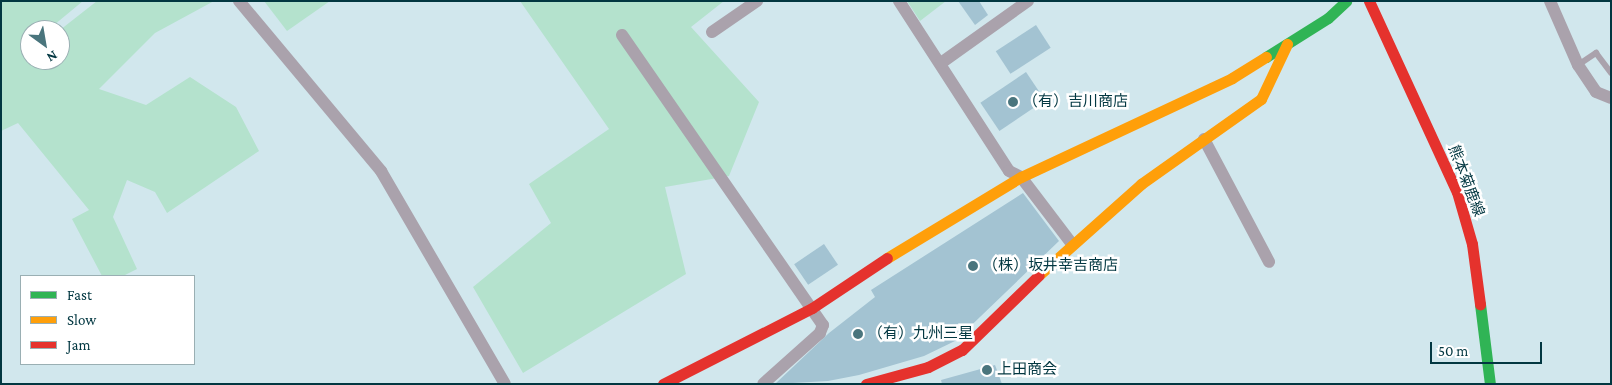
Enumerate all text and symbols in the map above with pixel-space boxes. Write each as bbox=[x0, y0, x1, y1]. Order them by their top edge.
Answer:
north arrow bbox=[20, 20, 70, 70]
text: N bbox=[44, 48, 61, 66]
place label: （有）吉川商店 bbox=[1023, 93, 1128, 111]
marker: （有）吉川商店 bbox=[1007, 96, 1019, 108]
street label: 熊本菊鹿線 bbox=[1444, 143, 1488, 219]
place label: （株）坂井幸吉商店 bbox=[983, 257, 1118, 275]
marker: （株）坂井幸吉商店 bbox=[967, 260, 979, 272]
legend bbox=[20, 275, 195, 365]
text: Fast bbox=[67, 287, 92, 303]
text: Slow bbox=[67, 312, 96, 328]
place label: （有）九州三星 bbox=[868, 325, 973, 343]
marker: （有）九州三星 bbox=[852, 328, 864, 340]
scale bar bbox=[1432, 332, 1544, 364]
text: Jam bbox=[67, 337, 90, 353]
text: 50 m bbox=[1438, 343, 1468, 359]
place label: 上田商会 bbox=[997, 361, 1057, 379]
marker: 上田商会 bbox=[981, 364, 993, 376]

